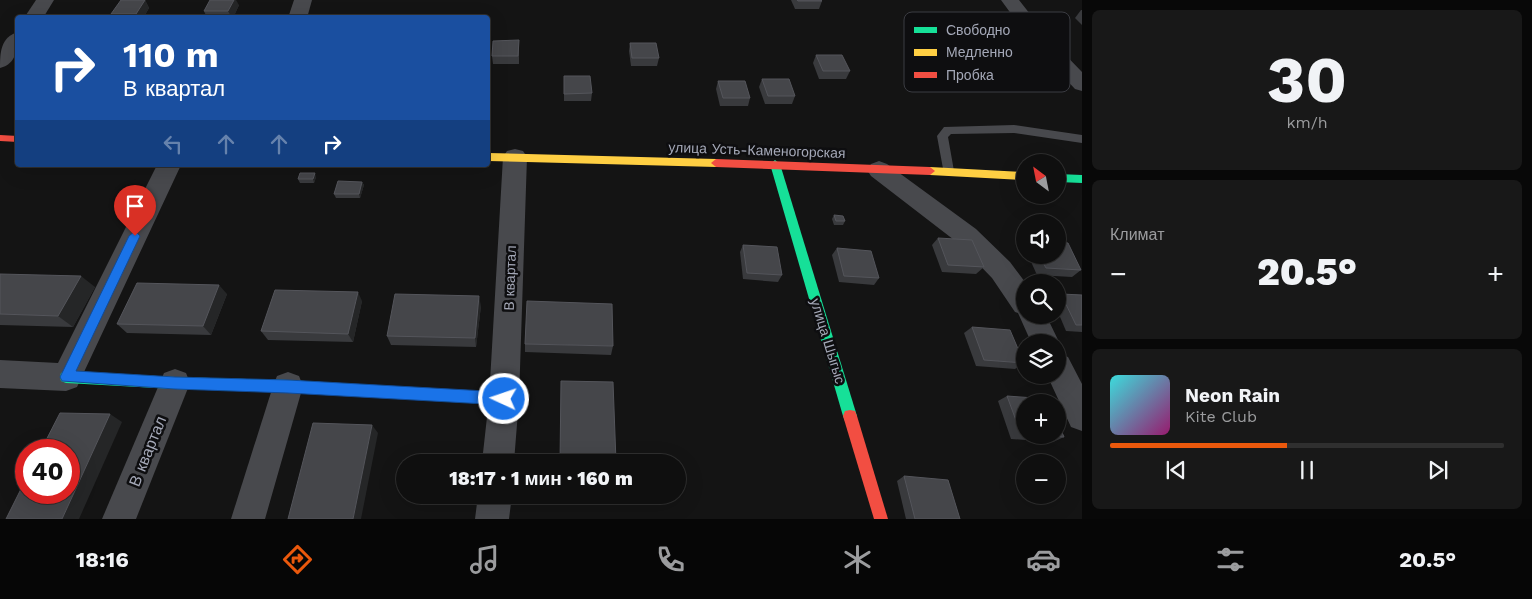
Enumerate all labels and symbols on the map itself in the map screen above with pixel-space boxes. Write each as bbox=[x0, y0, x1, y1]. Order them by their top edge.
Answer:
legend bbox=[904, 12, 1070, 92]
text: Свободно bbox=[946, 22, 1011, 38]
text: Медленно bbox=[946, 44, 1013, 60]
text: Пробка bbox=[946, 67, 994, 83]
street label: улица Усть-Каменогорская bbox=[668, 139, 846, 161]
north arrow bbox=[1016, 154, 1066, 204]
pin bbox=[114, 185, 156, 236]
street label: В квартал bbox=[501, 245, 519, 311]
street label: улица Шыгыс bbox=[807, 296, 849, 386]
position arrow bbox=[477, 372, 529, 424]
street label: В квартал bbox=[125, 413, 170, 489]
speed limit sign: 40 bbox=[15, 439, 80, 504]

